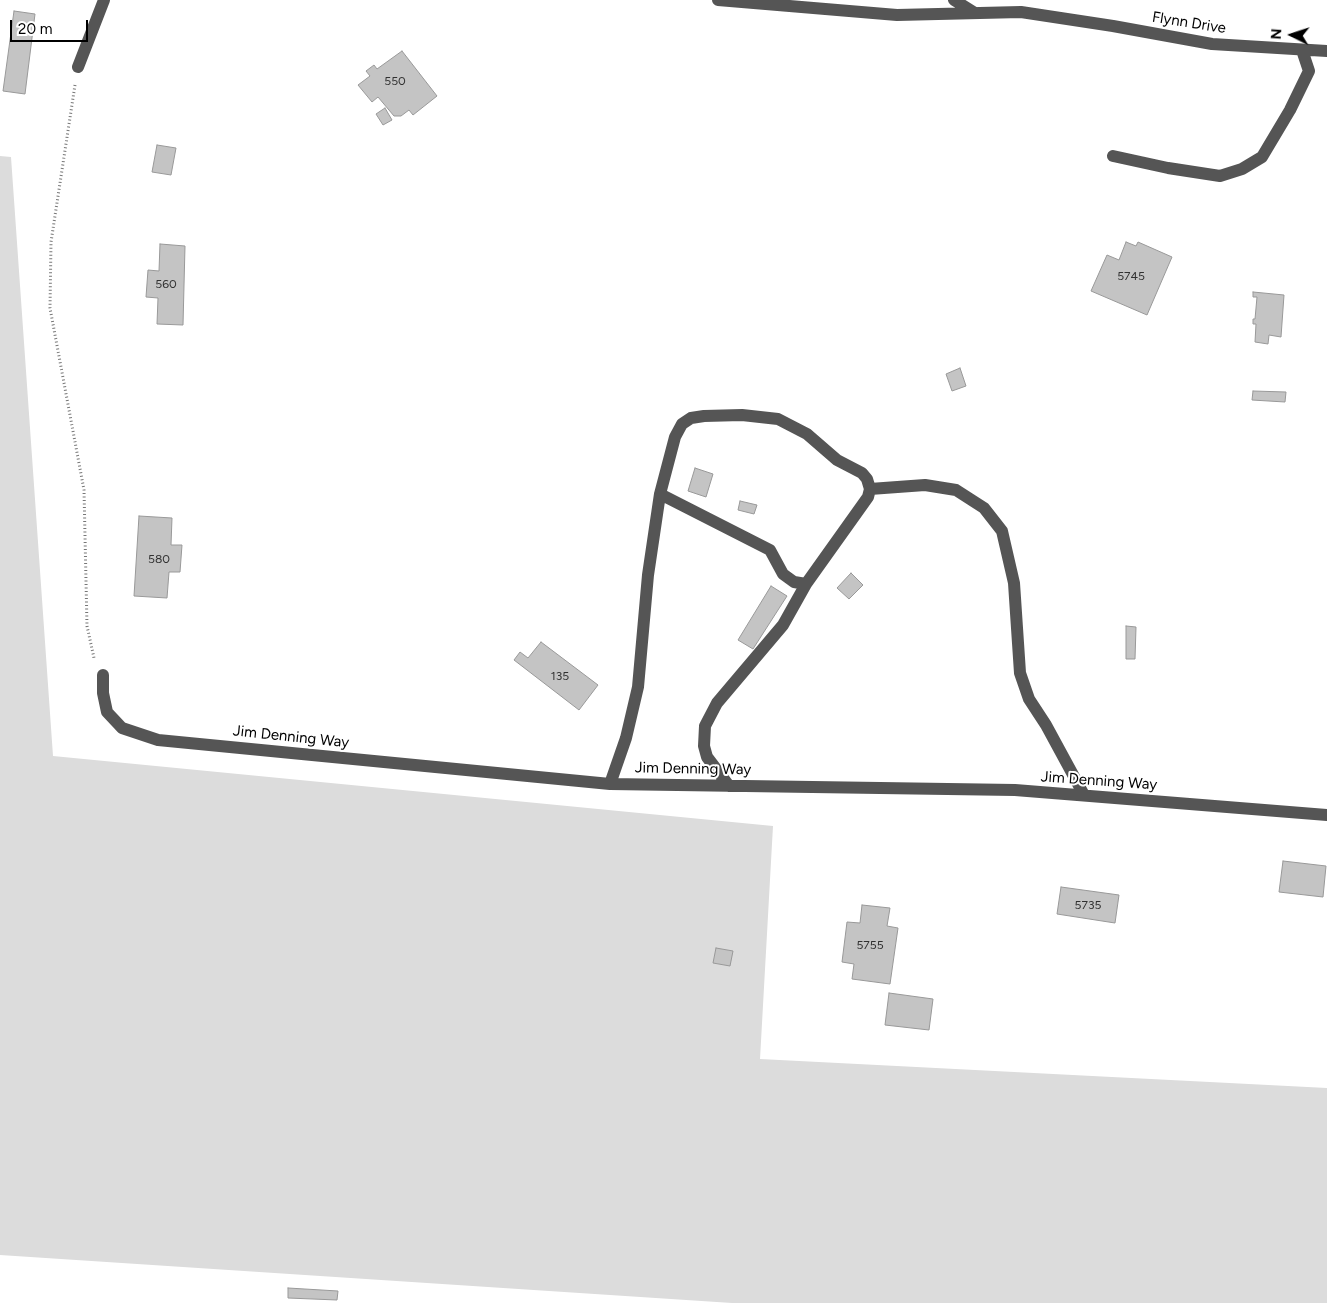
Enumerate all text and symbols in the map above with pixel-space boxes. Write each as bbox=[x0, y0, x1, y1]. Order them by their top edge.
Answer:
street label: Flynn Drive bbox=[1151, 8, 1227, 38]
scale bar bbox=[12, 10, 90, 42]
north arrow bbox=[1267, 10, 1317, 60]
text: 20 m bbox=[18, 20, 52, 38]
text: N bbox=[1268, 28, 1285, 40]
house number: 550 bbox=[384, 74, 406, 88]
house number: 5745 bbox=[1117, 269, 1145, 283]
house number: 560 bbox=[155, 277, 177, 291]
house number: 580 bbox=[148, 552, 170, 566]
house number: 135 bbox=[551, 669, 569, 683]
street label: Jim Denning Way bbox=[232, 722, 350, 752]
street label: Jim Denning Way bbox=[635, 759, 751, 779]
street label: Jim Denning Way bbox=[1040, 768, 1158, 794]
house number: 5735 bbox=[1075, 898, 1101, 912]
house number: 5755 bbox=[856, 938, 884, 952]

